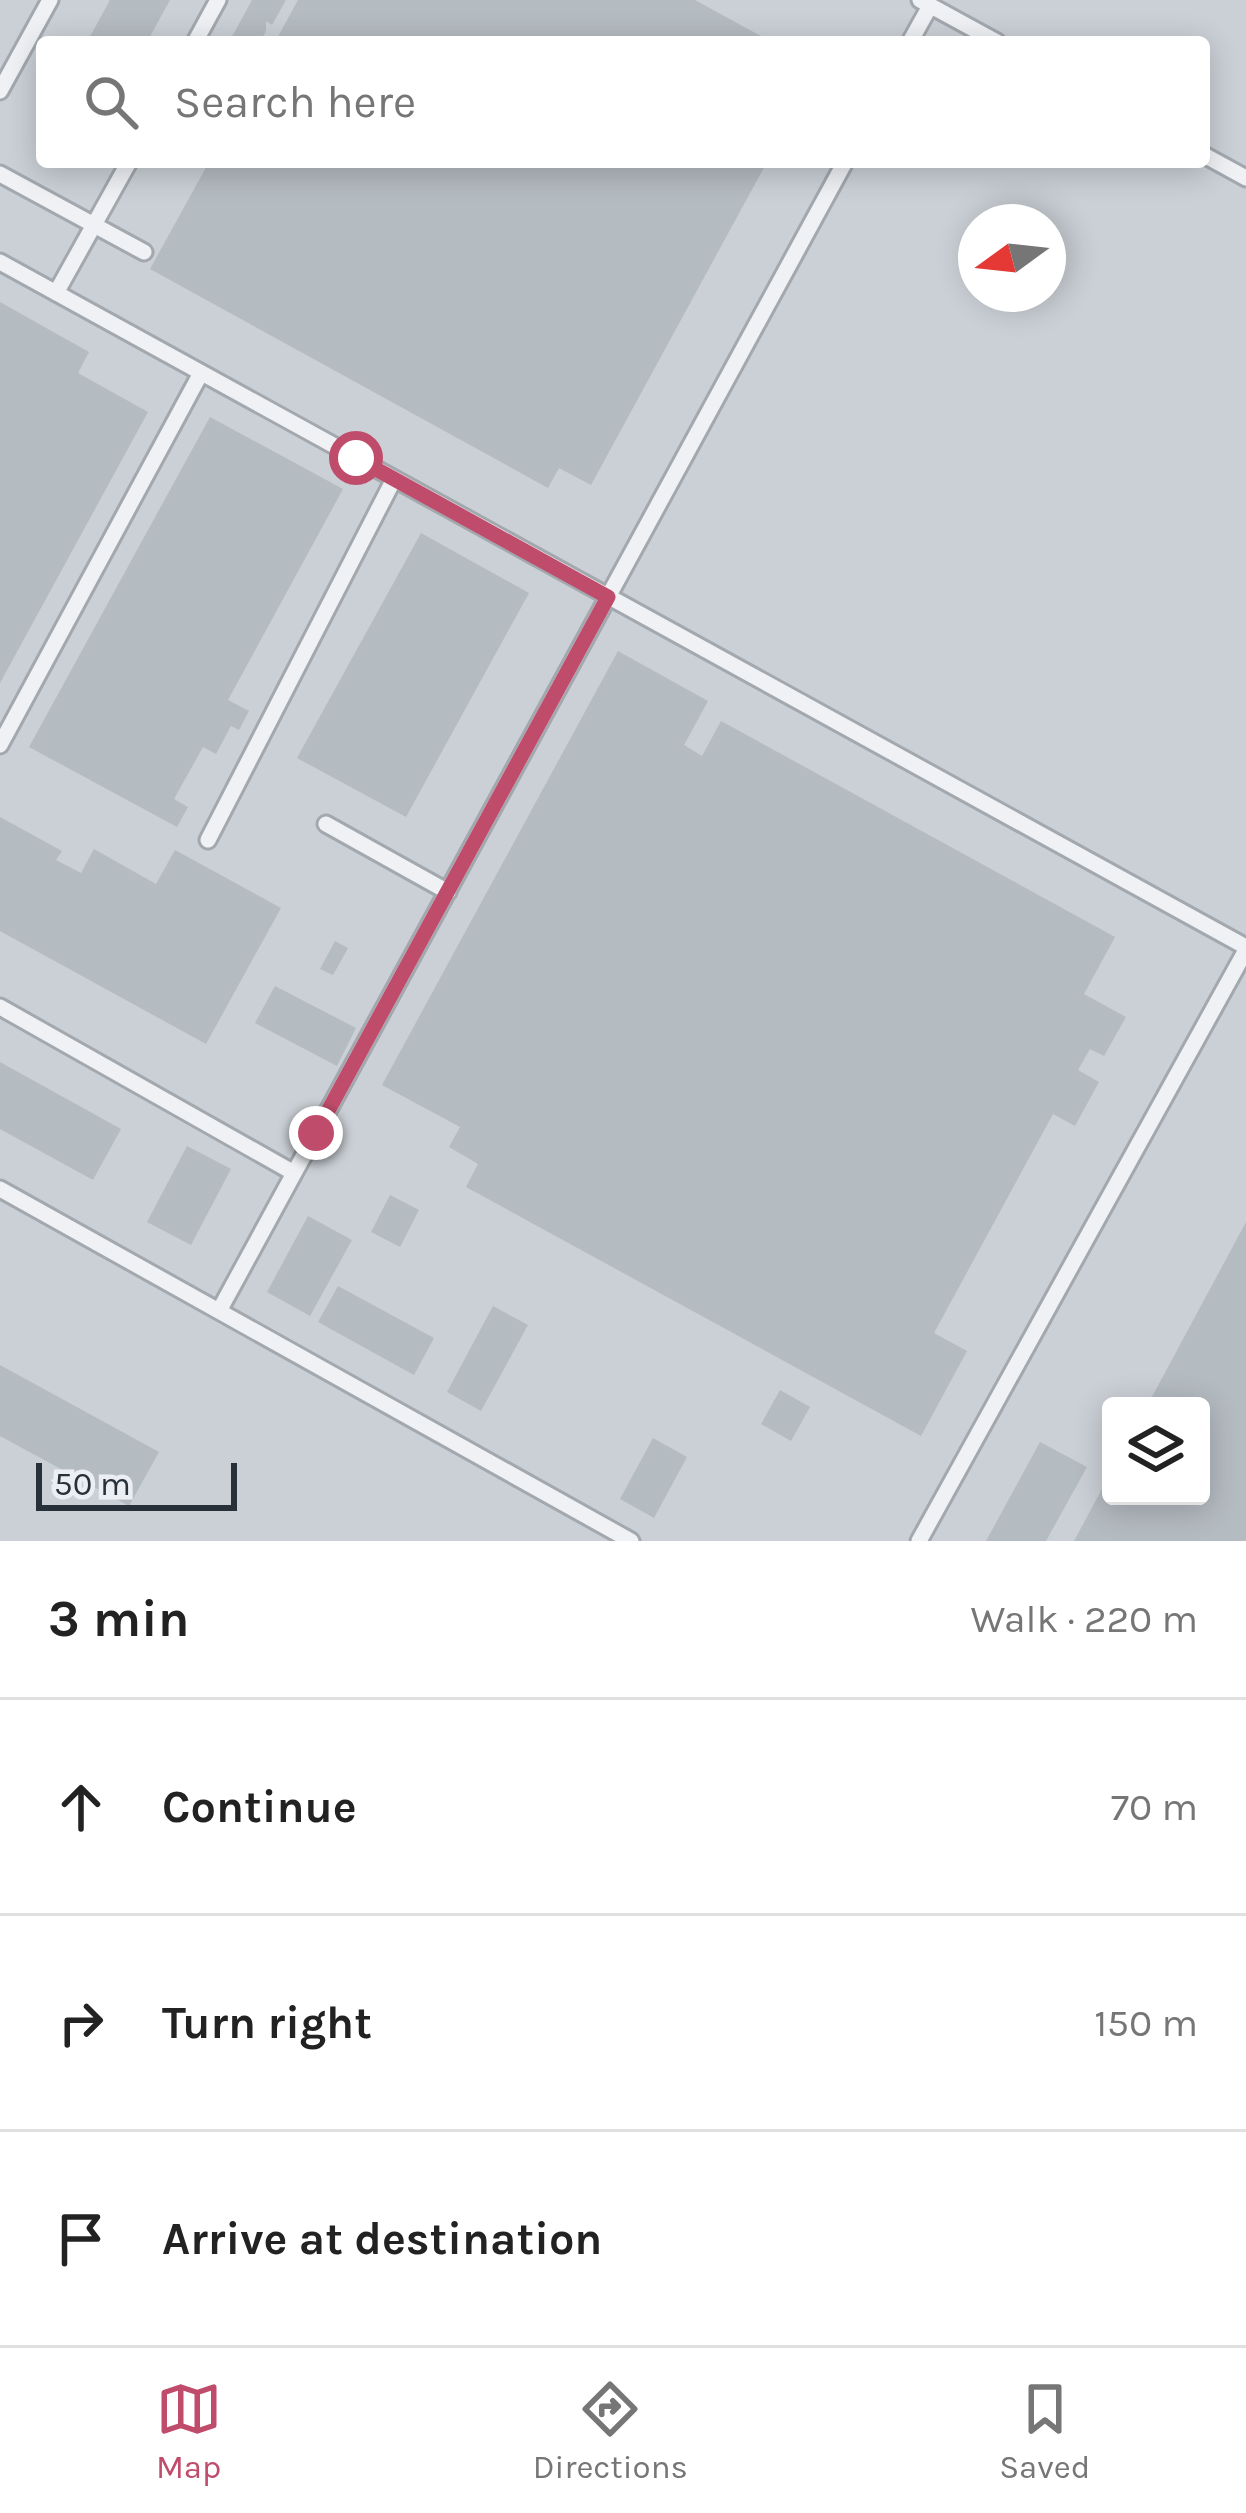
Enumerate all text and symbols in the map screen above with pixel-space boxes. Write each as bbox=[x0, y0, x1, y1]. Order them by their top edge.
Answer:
search box bbox=[36, 36, 1210, 168]
icon: search bbox=[78, 69, 144, 135]
text: Search here bbox=[174, 76, 416, 128]
north arrow bbox=[958, 204, 1066, 312]
route start bbox=[329, 431, 383, 485]
route end bbox=[289, 1106, 343, 1160]
map controls bbox=[1102, 1397, 1210, 1505]
button: layers bbox=[1102, 1397, 1210, 1505]
scale bar bbox=[36, 1457, 237, 1510]
text: 50 m bbox=[54, 1465, 131, 1503]
text: 3 min bbox=[48, 1589, 190, 1649]
text: Walk · 220 m bbox=[970, 1596, 1198, 1642]
icon: ahead bbox=[48, 1774, 114, 1840]
text: Continue bbox=[162, 1781, 357, 1833]
text: 70 m bbox=[1111, 1784, 1198, 1830]
icon: right bbox=[48, 1990, 114, 2056]
text: Turn right bbox=[162, 1997, 372, 2049]
text: 150 m bbox=[1094, 2000, 1198, 2046]
icon: arrive bbox=[48, 2206, 114, 2272]
text: Arrive at destination bbox=[162, 2213, 602, 2265]
tab: Map bbox=[156, 2376, 222, 2486]
tab: Directions bbox=[533, 2376, 688, 2486]
tab: Saved bbox=[999, 2376, 1090, 2486]

